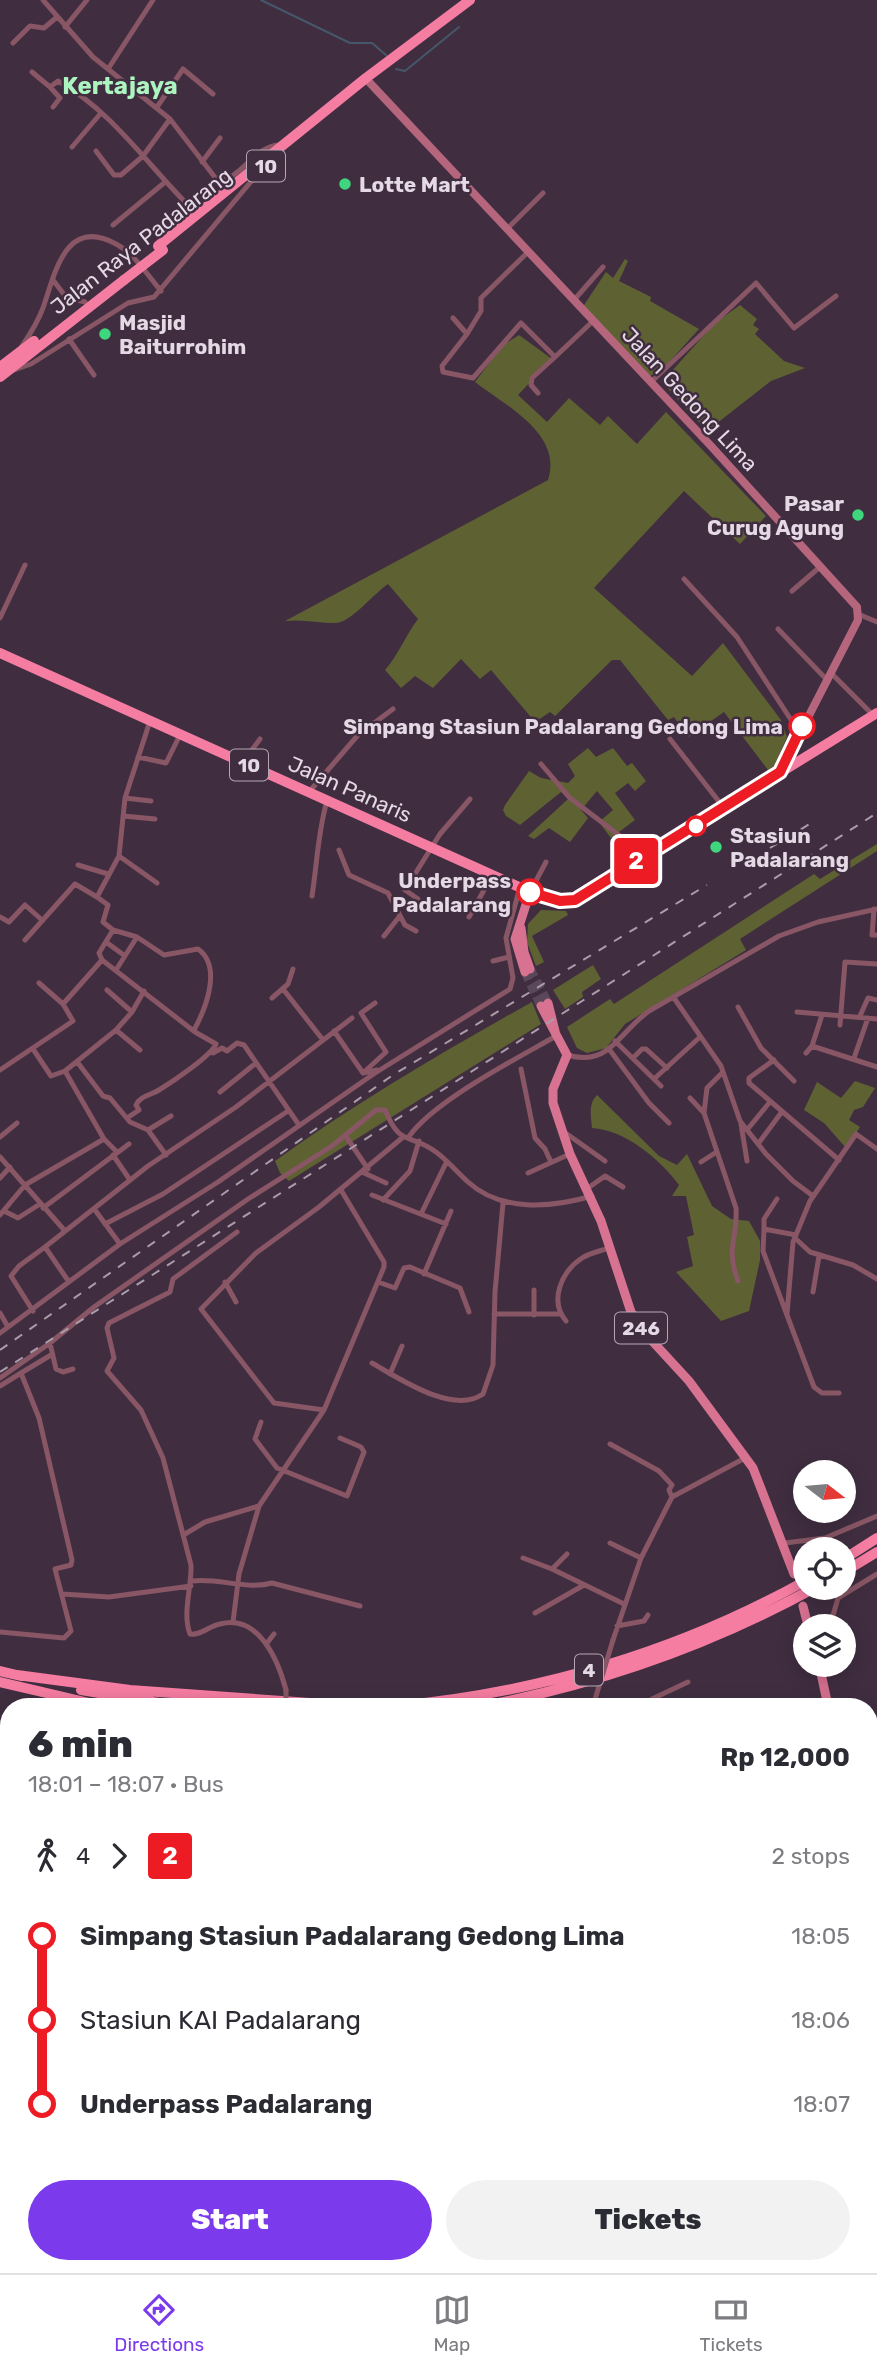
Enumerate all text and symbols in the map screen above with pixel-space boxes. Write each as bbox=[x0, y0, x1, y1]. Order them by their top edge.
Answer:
district label: Kertajaya bbox=[62, 72, 178, 100]
road number: 10 bbox=[247, 150, 285, 182]
street label: Jalan Raya Padalarang bbox=[46, 163, 236, 319]
place label: Lotte Mart bbox=[359, 172, 470, 197]
marker: Lotte Mart bbox=[337, 176, 353, 192]
place label: Masjid Baiturrohim bbox=[119, 310, 246, 359]
street label: Jalan Gedong Lima bbox=[617, 322, 763, 476]
marker: Masjid Baiturrohim bbox=[97, 326, 113, 342]
place label: Pasar Curug Agung bbox=[707, 491, 844, 540]
marker: Pasar Curug Agung bbox=[850, 507, 866, 523]
marker: Simpang Stasiun Padalarang Gedong Lima bbox=[789, 713, 815, 739]
place label: Simpang Stasiun Padalarang Gedong Lima bbox=[343, 714, 783, 739]
road number: 10 bbox=[230, 750, 268, 780]
street label: Jalan Panaris bbox=[284, 751, 416, 827]
unlabelled marker bbox=[686, 816, 706, 836]
place label: Stasiun Padalarang bbox=[730, 823, 849, 872]
line badge: 2 bbox=[613, 838, 659, 884]
marker: Stasiun Padalarang bbox=[708, 839, 724, 855]
text: 2 bbox=[628, 847, 644, 875]
place label: Underpass Padalarang bbox=[392, 868, 511, 917]
marker: Underpass Padalarang bbox=[517, 879, 543, 905]
road number: 246 bbox=[615, 1312, 667, 1344]
north arrow bbox=[793, 1460, 856, 1522]
map controls bbox=[793, 1460, 856, 1677]
button: locate bbox=[793, 1537, 856, 1600]
button: layers bbox=[793, 1614, 856, 1677]
road number: 4 bbox=[575, 1654, 603, 1686]
text: 6 min bbox=[28, 1721, 133, 1767]
text: Rp 12,000 bbox=[720, 1742, 850, 1773]
text: 18:01 – 18:07 · Bus bbox=[28, 1770, 224, 1798]
icon: walk bbox=[28, 1837, 66, 1875]
icon: forward bbox=[100, 1837, 138, 1875]
text: 4 bbox=[76, 1842, 90, 1870]
text: 2 bbox=[162, 1842, 178, 1870]
text: 2 stops bbox=[772, 1842, 850, 1870]
text: Simpang Stasiun Padalarang Gedong Lima bbox=[80, 1921, 625, 1952]
text: 18:05 bbox=[791, 1922, 850, 1950]
text: Stasiun KAI Padalarang bbox=[80, 2005, 361, 2036]
text: 18:06 bbox=[791, 2006, 850, 2034]
text: Underpass Padalarang bbox=[80, 2089, 373, 2120]
text: 18:07 bbox=[793, 2090, 850, 2118]
button: Start bbox=[28, 2180, 432, 2260]
button: Tickets bbox=[446, 2180, 850, 2260]
tab: Directions bbox=[114, 2291, 204, 2356]
tab: Map bbox=[433, 2291, 471, 2356]
tab: Tickets bbox=[700, 2291, 763, 2356]

